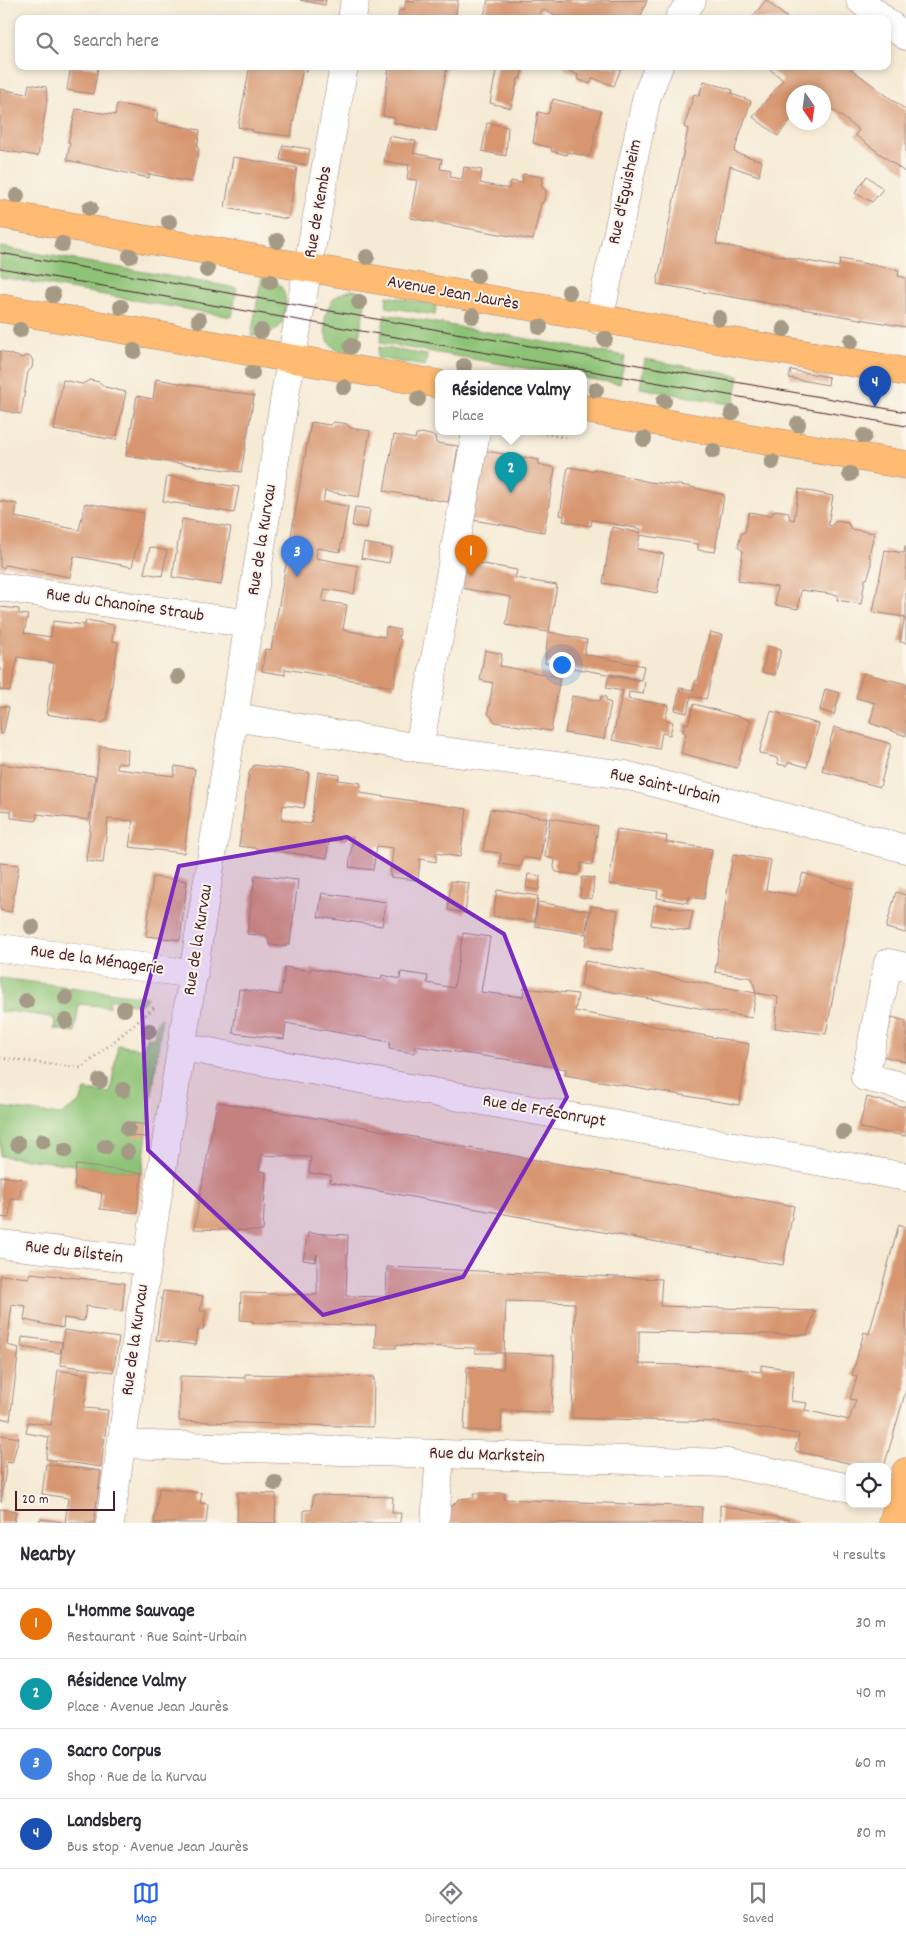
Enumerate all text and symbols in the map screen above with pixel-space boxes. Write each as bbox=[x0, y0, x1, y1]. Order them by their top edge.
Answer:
search box bbox=[15, 15, 891, 70]
icon: search bbox=[33, 29, 61, 57]
text: Search here bbox=[73, 29, 159, 56]
north arrow bbox=[786, 85, 831, 130]
street label: Rue d'Eguisheim bbox=[603, 137, 649, 247]
street label: Rue de Kembs bbox=[299, 164, 339, 260]
street label: Avenue Jean Jaurès bbox=[385, 270, 521, 318]
pin: 4 bbox=[859, 366, 891, 407]
popup bbox=[435, 370, 587, 435]
text: Résidence Valmy bbox=[452, 378, 570, 405]
text: Place bbox=[452, 405, 484, 428]
pin: 2 bbox=[495, 452, 527, 493]
street label: Rue de la Kurvau bbox=[242, 483, 284, 597]
pin: 1 bbox=[455, 535, 487, 576]
pin: 3 bbox=[281, 536, 313, 577]
street label: Rue du Chanoine Straub bbox=[44, 583, 206, 630]
your location bbox=[549, 652, 575, 678]
street label: Rue Saint-Urbain bbox=[607, 762, 723, 812]
street label: Rue de la Kurvau bbox=[178, 883, 220, 997]
street label: Rue de la Ménagerie bbox=[29, 939, 165, 983]
street label: Rue de Fréconrupt bbox=[481, 1089, 608, 1135]
street label: Rue du Bilstein bbox=[23, 1235, 125, 1271]
street label: Rue de la Kurvau bbox=[116, 1283, 156, 1397]
street label: Rue du Markstein bbox=[429, 1441, 545, 1471]
map controls bbox=[846, 1463, 891, 1508]
button: locate bbox=[846, 1463, 891, 1508]
scale bar bbox=[15, 1488, 115, 1511]
text: 20 m bbox=[22, 1490, 49, 1510]
text: Nearby bbox=[20, 1541, 75, 1571]
text: 4 results bbox=[833, 1544, 886, 1567]
text: L'Homme Sauvage bbox=[67, 1599, 195, 1626]
text: 1 bbox=[34, 1612, 38, 1635]
text: 30 m bbox=[856, 1612, 886, 1635]
text: Restaurant · Rue Saint-Urbain bbox=[67, 1626, 247, 1649]
text: Résidence Valmy bbox=[67, 1669, 186, 1696]
text: 2 bbox=[33, 1682, 40, 1705]
text: 40 m bbox=[856, 1682, 886, 1705]
text: Place · Avenue Jean Jaurès bbox=[67, 1696, 229, 1719]
text: Sacro Corpus bbox=[67, 1739, 162, 1766]
text: 3 bbox=[32, 1752, 40, 1775]
text: 60 m bbox=[855, 1752, 886, 1775]
text: Shop · Rue de la Kurvau bbox=[67, 1766, 207, 1789]
text: Landsberg bbox=[67, 1809, 141, 1836]
text: 4 bbox=[33, 1822, 39, 1845]
text: 80 m bbox=[856, 1822, 886, 1845]
text: Bus stop · Avenue Jean Jaurès bbox=[67, 1836, 249, 1859]
tab: Map bbox=[132, 1879, 160, 1929]
tab: Directions bbox=[425, 1879, 478, 1929]
tab: Saved bbox=[742, 1879, 774, 1929]

